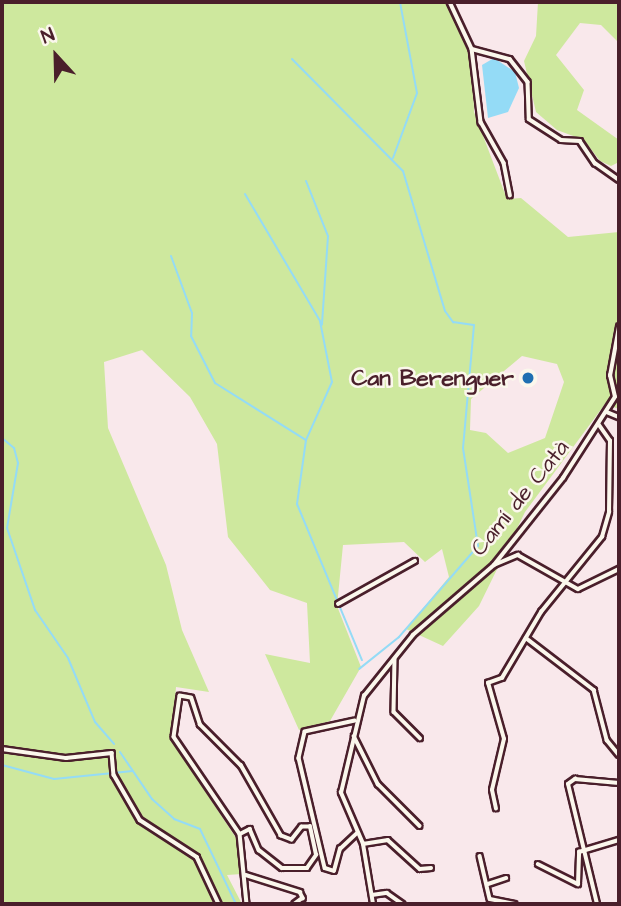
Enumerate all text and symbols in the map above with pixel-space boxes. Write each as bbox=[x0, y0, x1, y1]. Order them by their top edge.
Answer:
north arrow bbox=[21, 21, 91, 91]
text: N bbox=[37, 21, 59, 51]
place label: Can Berenguer bbox=[351, 364, 514, 392]
marker: Can Berenguer bbox=[520, 370, 536, 386]
street label: Camí de Catà bbox=[465, 435, 575, 561]

